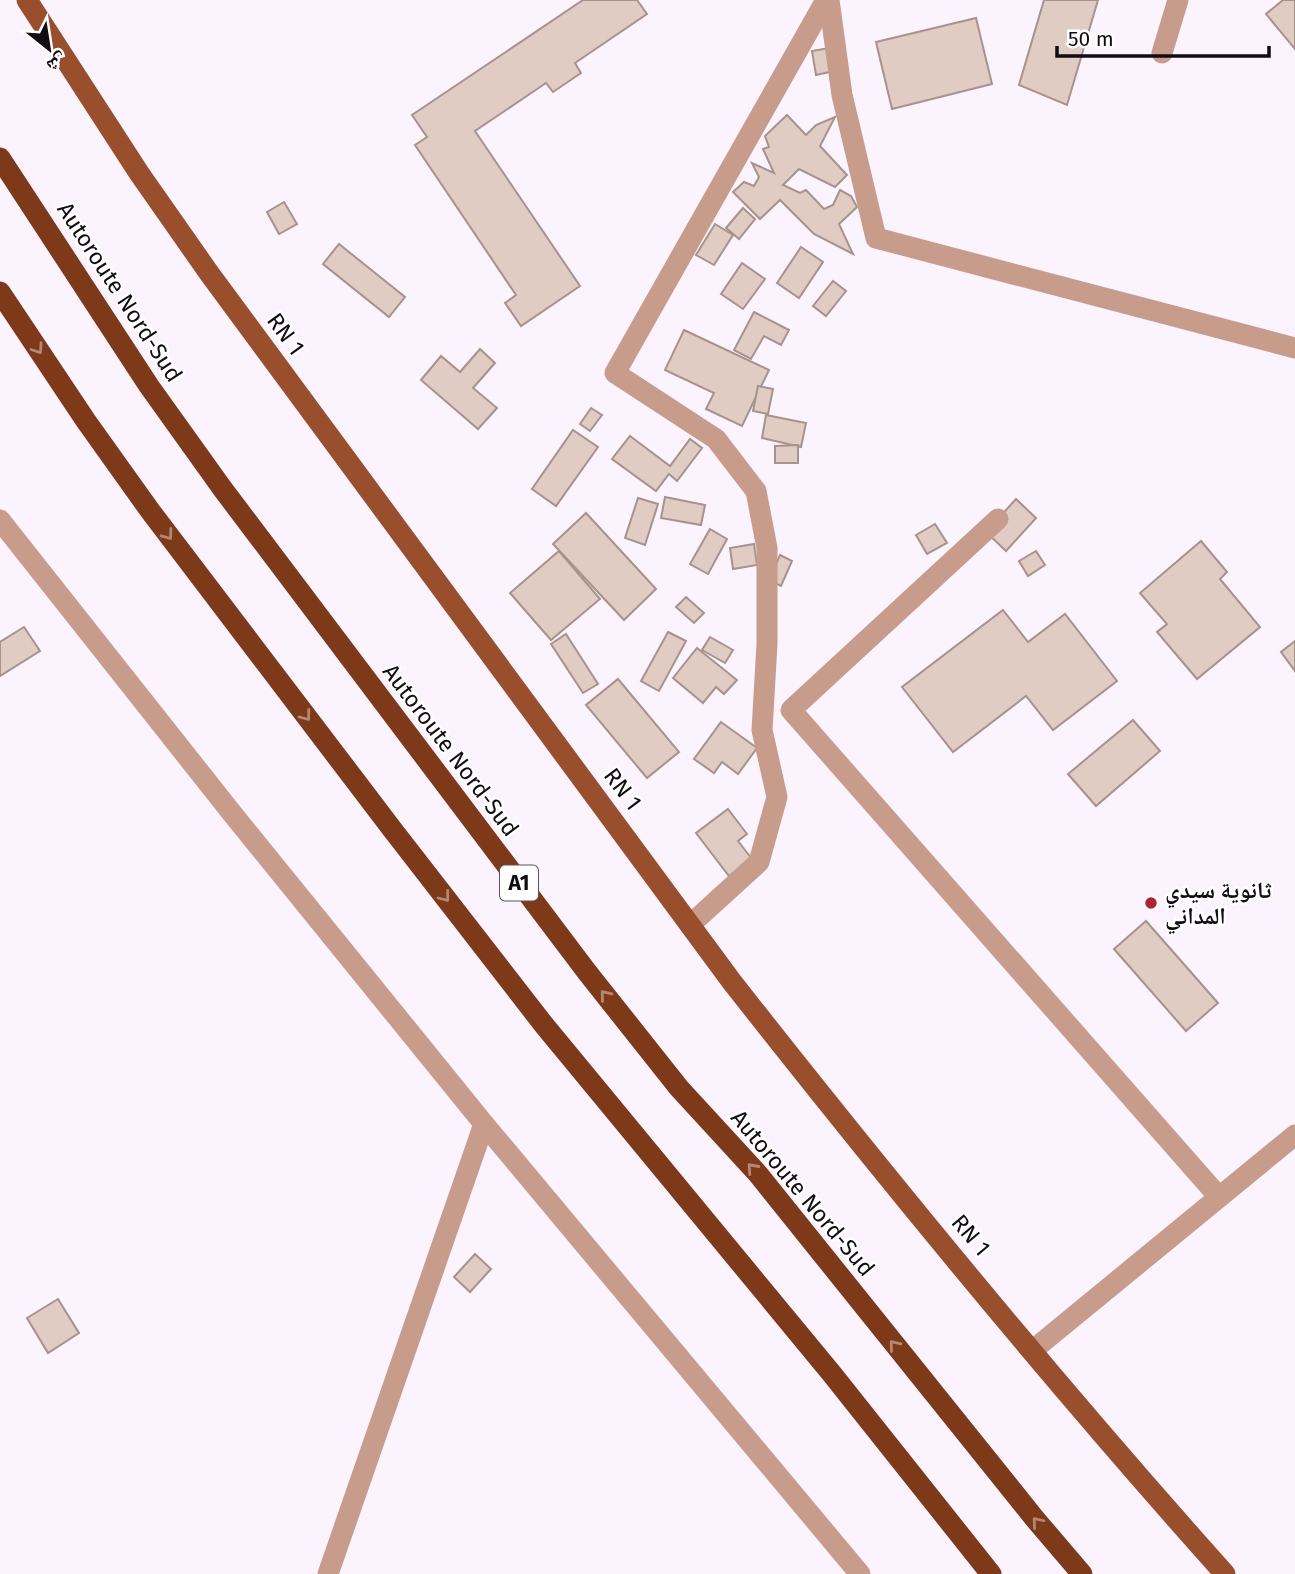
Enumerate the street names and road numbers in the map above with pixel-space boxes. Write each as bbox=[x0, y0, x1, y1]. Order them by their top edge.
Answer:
street label: Autoroute Nord-Sud bbox=[51, 197, 189, 387]
street label: RN 1 bbox=[261, 307, 311, 361]
street label: Autoroute Nord-Sud bbox=[377, 658, 525, 842]
street label: RN 1 bbox=[598, 762, 648, 816]
road number: A1 bbox=[500, 866, 538, 900]
street label: Autoroute Nord-Sud bbox=[725, 1104, 881, 1282]
street label: RN 1 bbox=[946, 1209, 996, 1261]

